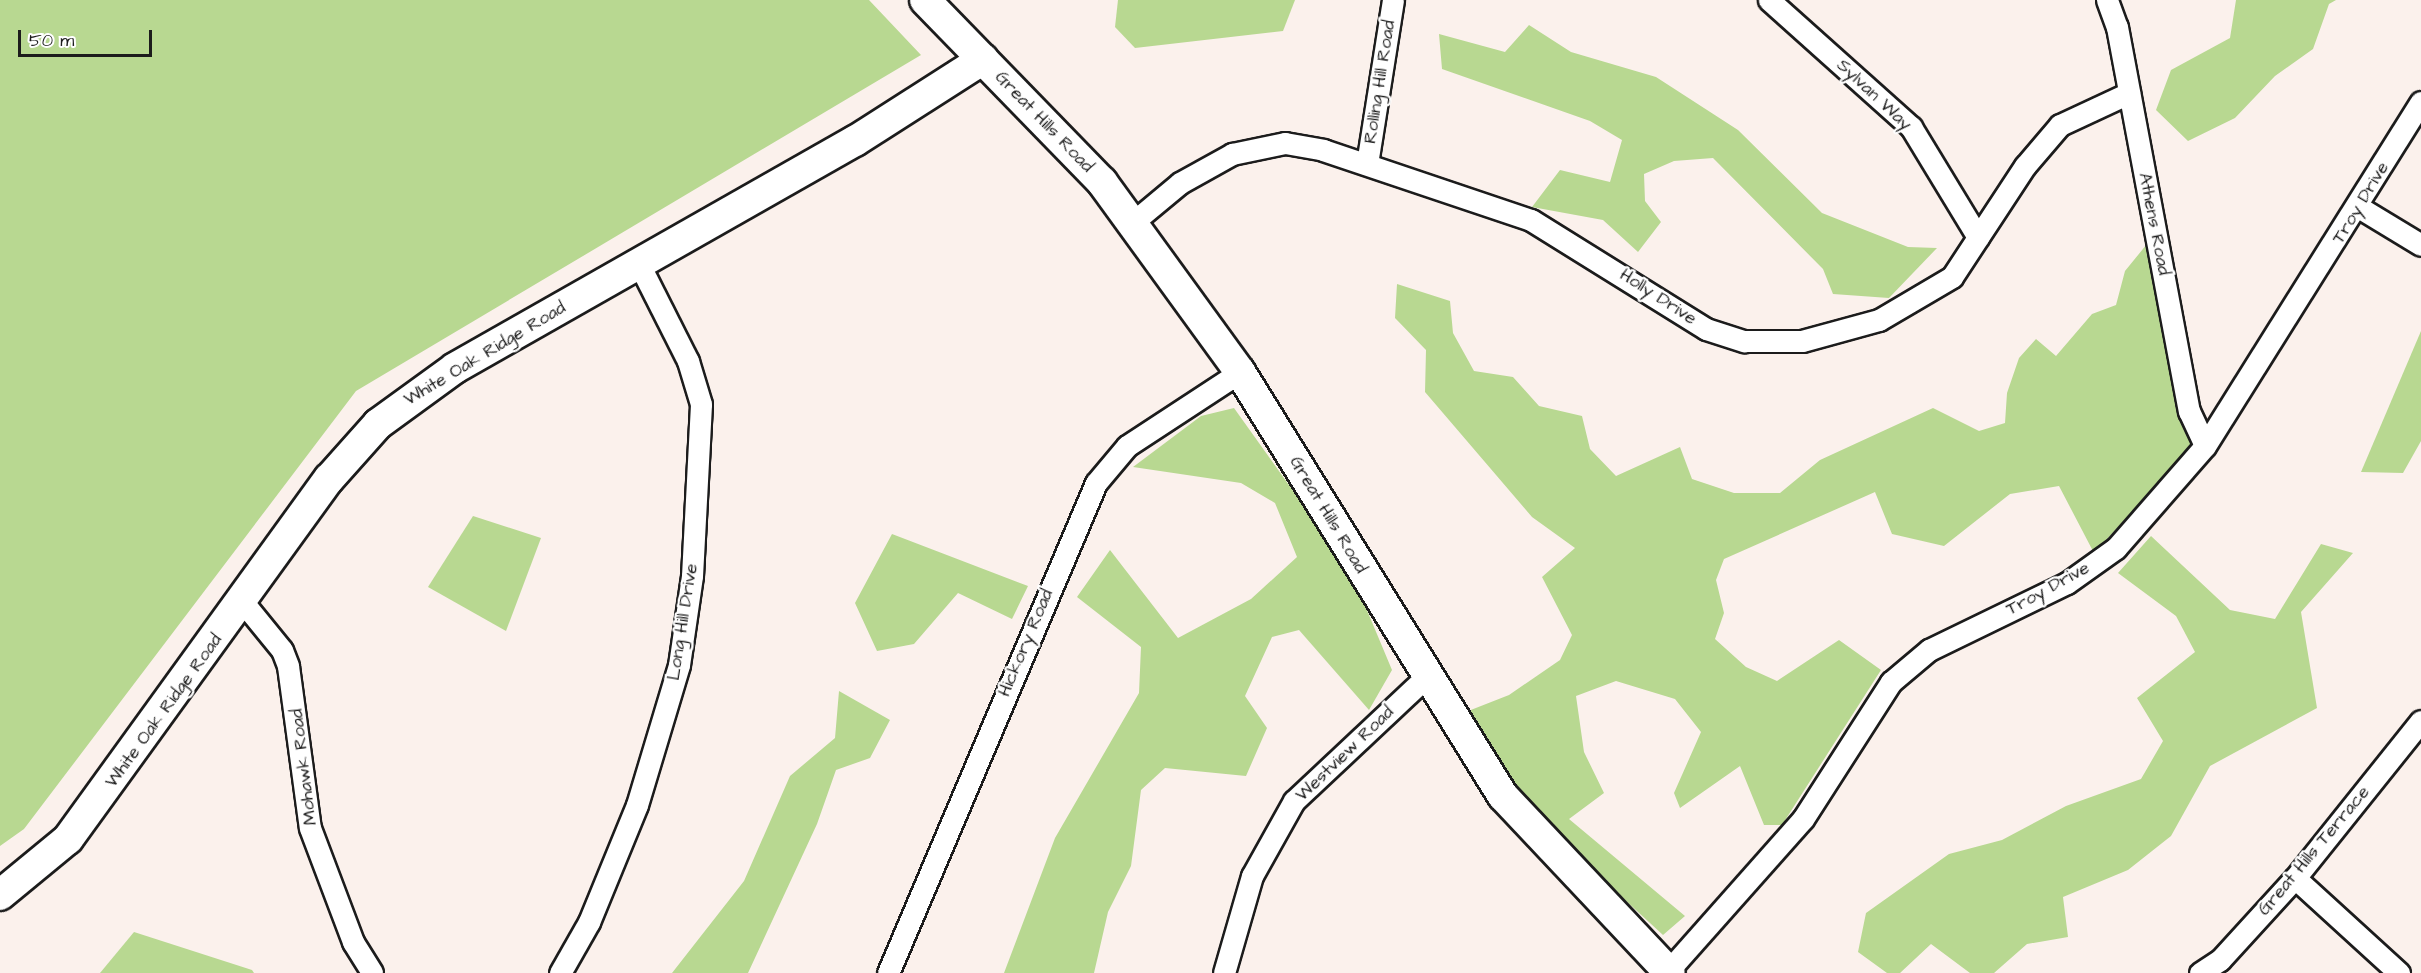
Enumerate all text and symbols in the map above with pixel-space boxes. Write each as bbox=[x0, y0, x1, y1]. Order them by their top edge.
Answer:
scale bar bbox=[21, 18, 154, 56]
street label: Rolling Hill Road bbox=[1360, 19, 1400, 145]
text: 50 m bbox=[29, 28, 74, 53]
street label: Sylvan Way bbox=[1832, 55, 1916, 135]
street label: Great Hills Road bbox=[990, 67, 1098, 177]
street label: Troy Drive bbox=[2328, 158, 2394, 248]
street label: Athens Road bbox=[2133, 171, 2175, 277]
street label: Holly Drive bbox=[1616, 264, 1700, 330]
street label: White Oak Ridge Road bbox=[400, 297, 570, 411]
street label: Great Hills Road bbox=[1285, 453, 1371, 577]
street label: Troy Drive bbox=[2003, 557, 2093, 621]
street label: Long Hill Drive bbox=[663, 562, 703, 682]
street label: Hickory Road bbox=[994, 586, 1058, 700]
street label: White Oak Ridge Road bbox=[101, 630, 227, 792]
street label: Westview Road bbox=[1292, 702, 1398, 806]
street label: Mohawk Road bbox=[286, 707, 322, 827]
street label: Great Hills Terrace bbox=[2254, 782, 2374, 920]

